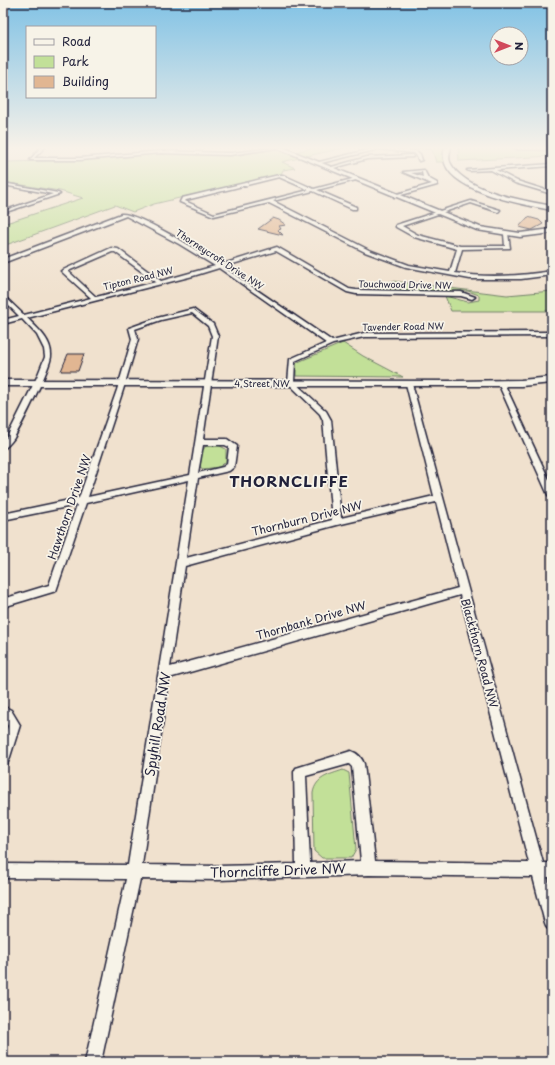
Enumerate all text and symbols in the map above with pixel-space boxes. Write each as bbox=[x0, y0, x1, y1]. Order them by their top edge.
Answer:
legend bbox=[26, 26, 156, 98]
north arrow bbox=[489, 26, 529, 66]
text: Road bbox=[62, 32, 91, 50]
text: N bbox=[511, 42, 528, 51]
text: Park bbox=[62, 52, 89, 70]
text: Building bbox=[62, 72, 109, 90]
street label: Thorneycroft Drive NW bbox=[173, 225, 267, 293]
street label: Tipton Road NW bbox=[102, 262, 175, 293]
street label: Touchwood Drive NW bbox=[358, 276, 452, 292]
street label: Tavender Road NW bbox=[362, 318, 445, 334]
street label: 4 Street NW bbox=[234, 376, 290, 390]
street label: Hawthorn Drive NW bbox=[43, 452, 95, 562]
district label: THORNCLIFFE bbox=[229, 469, 349, 492]
street label: Thornburn Drive NW bbox=[250, 496, 364, 540]
street label: Thornbank Drive NW bbox=[254, 596, 368, 644]
street label: Blackthorn Road NW bbox=[457, 596, 503, 710]
street label: Spyhill Road NW bbox=[139, 670, 175, 778]
street label: Thorncliffe Drive NW bbox=[210, 858, 346, 882]

